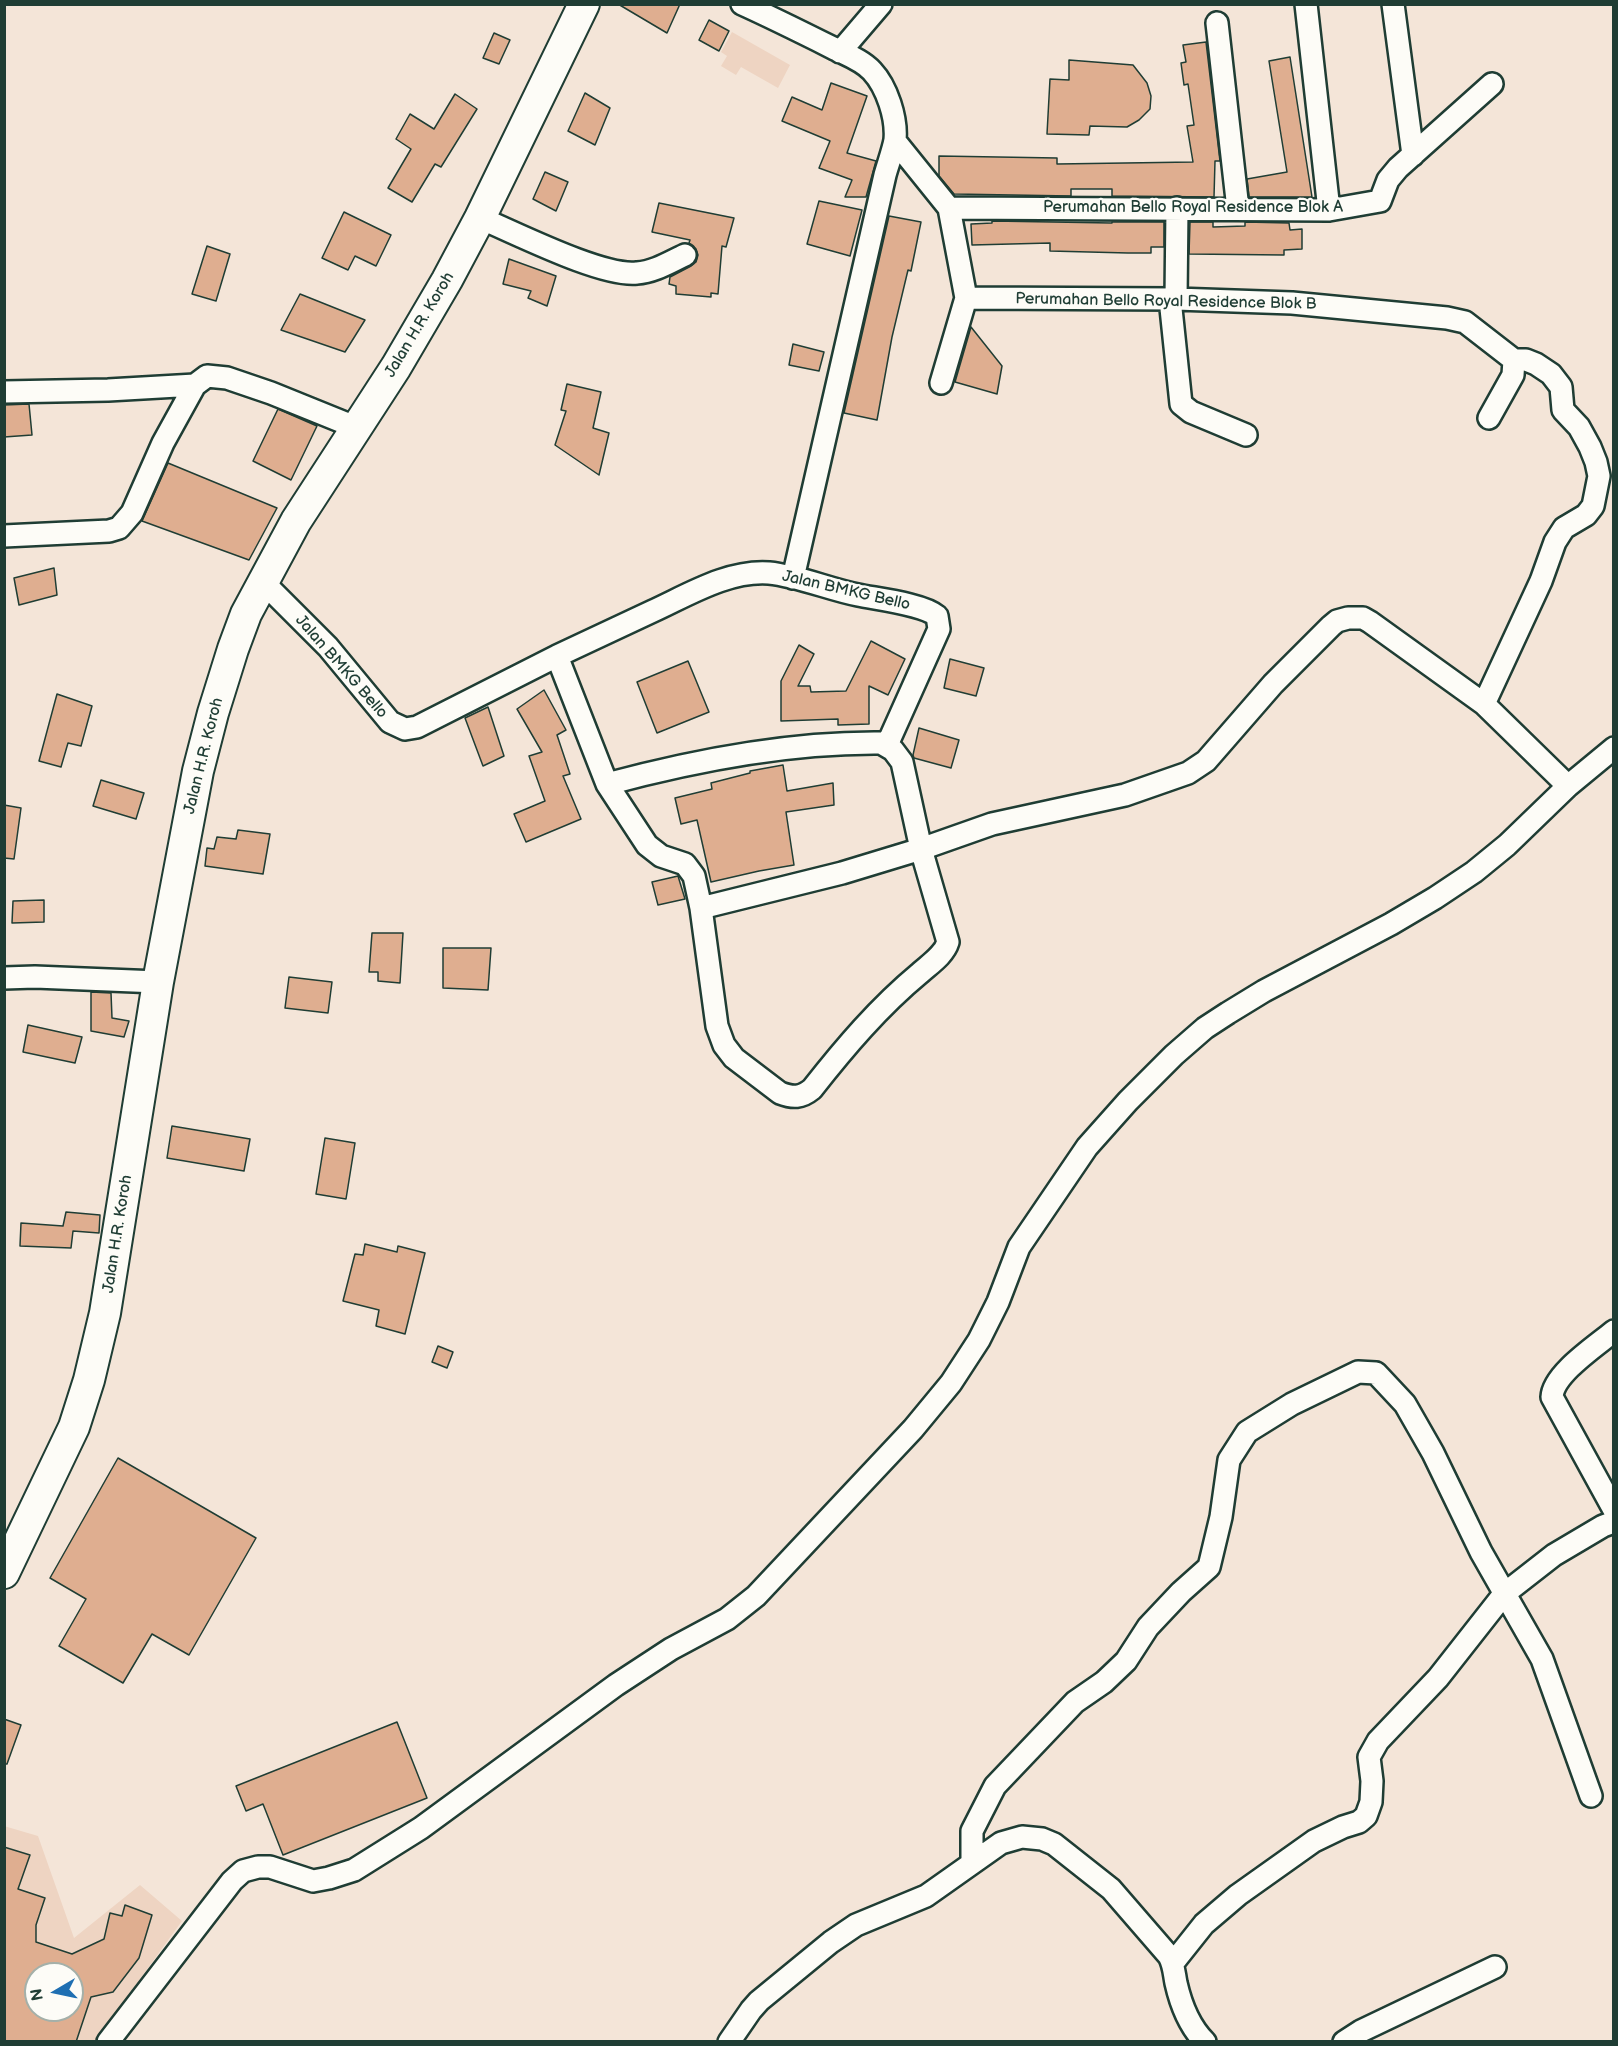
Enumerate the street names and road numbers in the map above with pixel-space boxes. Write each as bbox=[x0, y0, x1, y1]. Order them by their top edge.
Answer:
street label: Perumahan Bello Royal Residence Blok A bbox=[1043, 198, 1343, 218]
street label: Jalan H.R. Koroh bbox=[381, 269, 459, 381]
street label: Perumahan Bello Royal Residence Blok B bbox=[1015, 290, 1317, 314]
street label: Jalan BMKG Bello bbox=[780, 567, 912, 615]
street label: Jalan BMKG Bello bbox=[291, 611, 391, 723]
street label: Jalan H.R. Koroh bbox=[180, 696, 228, 816]
street label: Jalan H.R. Koroh bbox=[99, 1174, 137, 1294]

